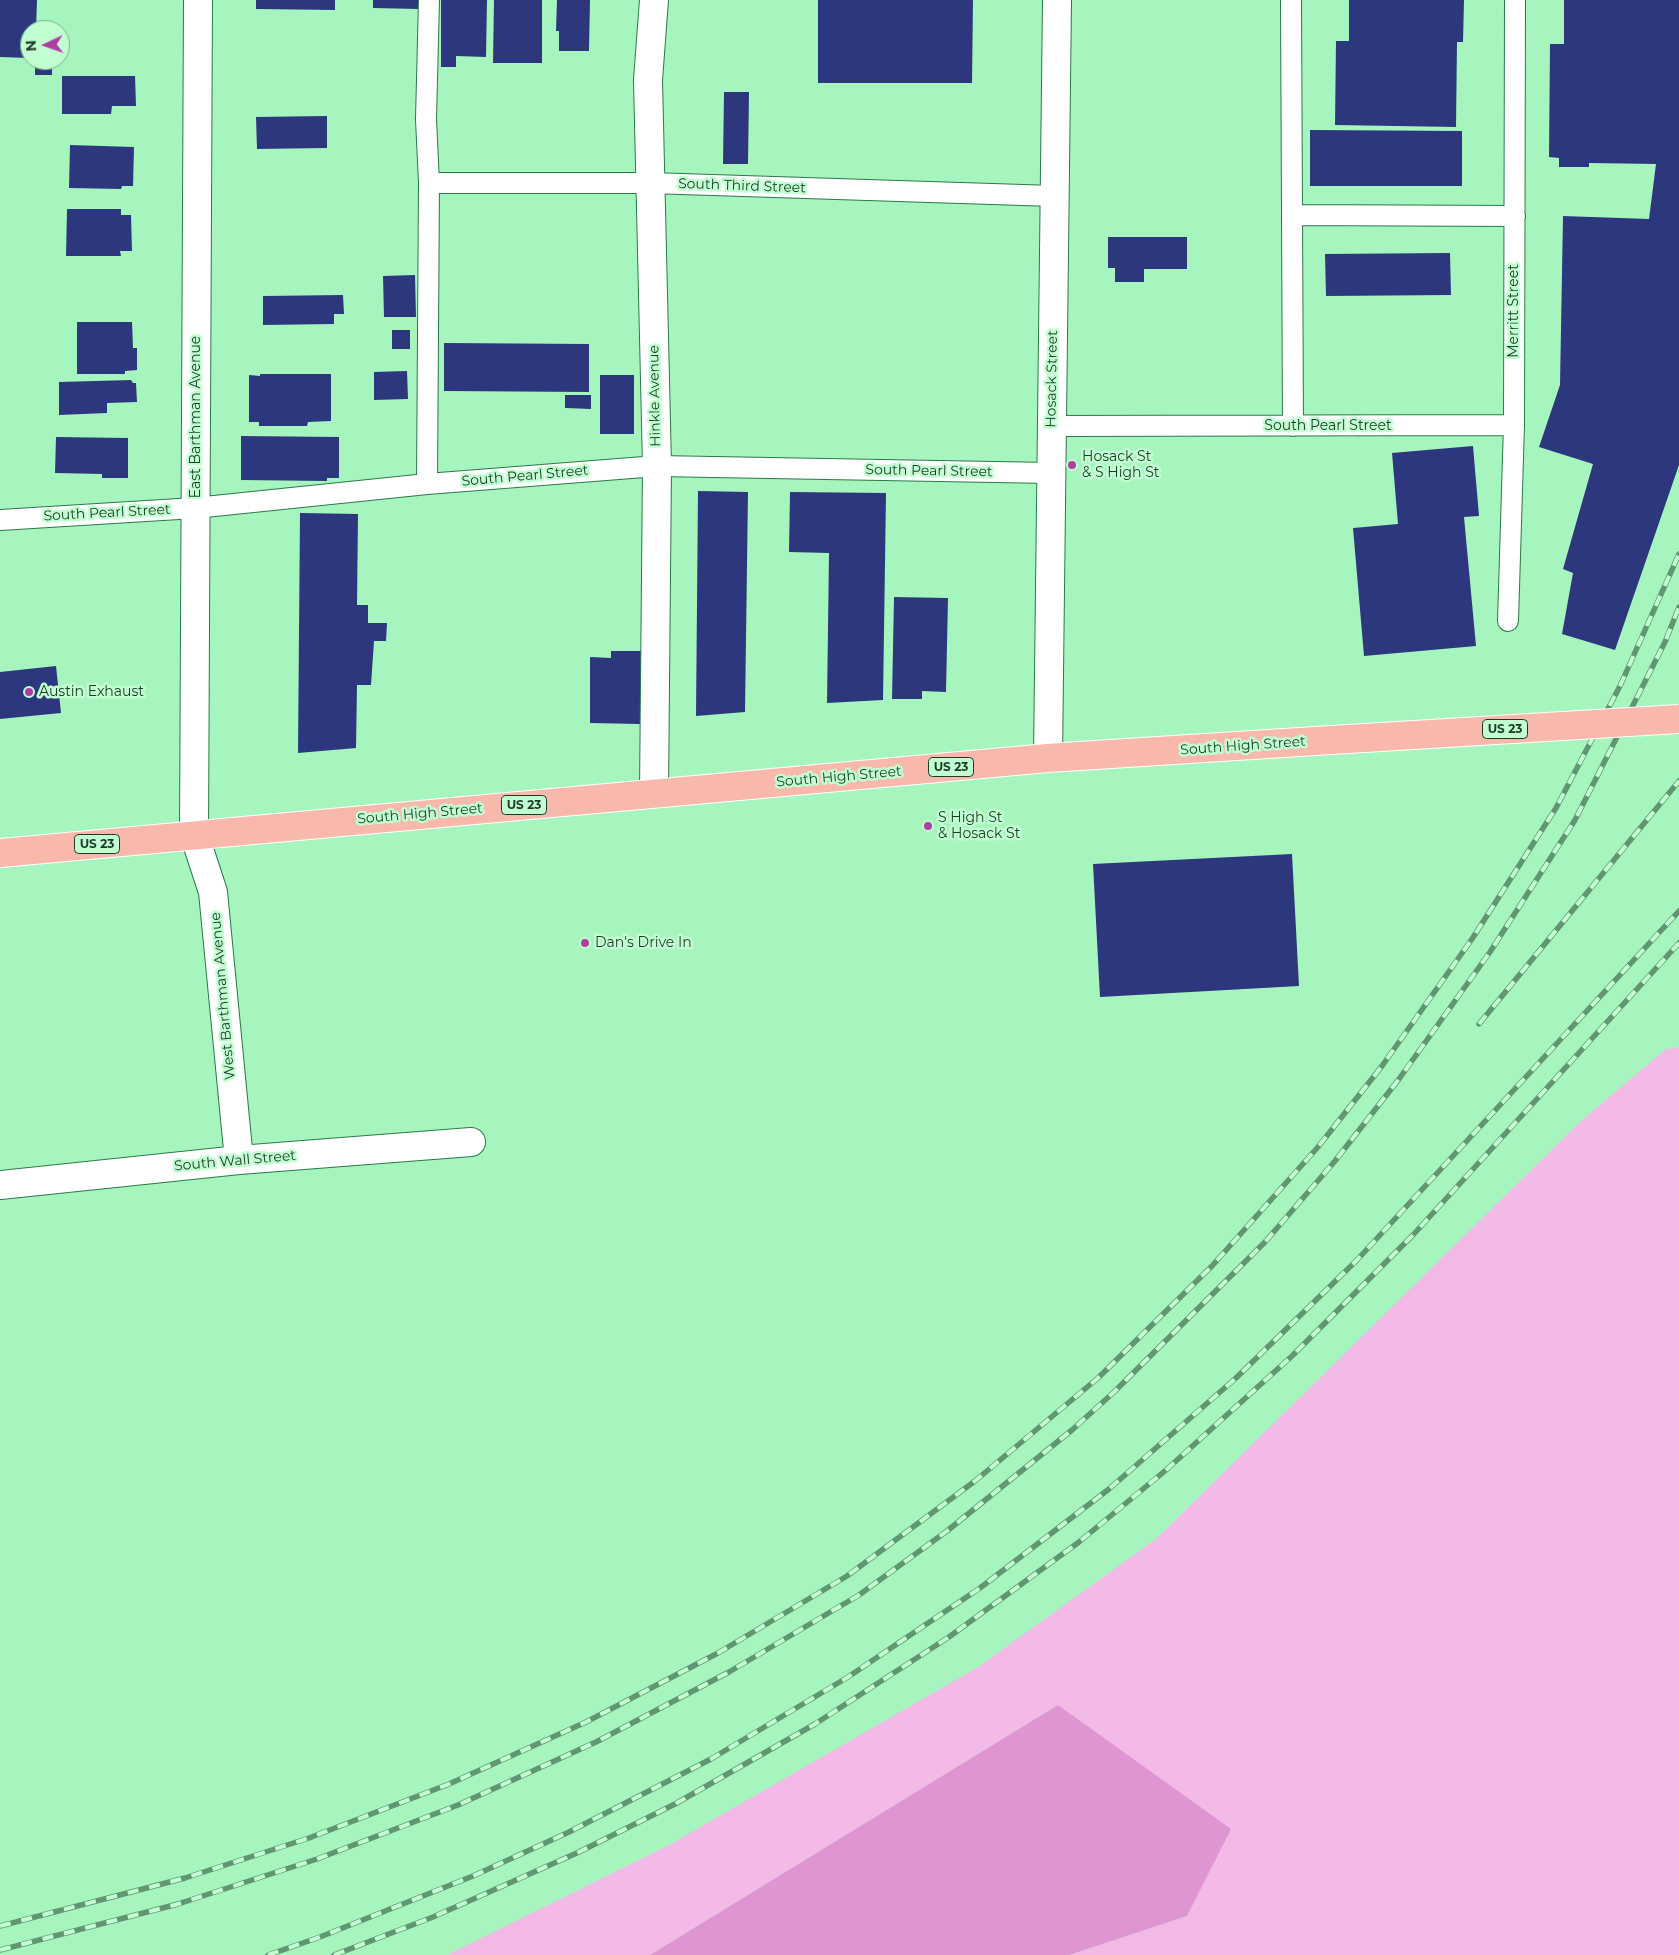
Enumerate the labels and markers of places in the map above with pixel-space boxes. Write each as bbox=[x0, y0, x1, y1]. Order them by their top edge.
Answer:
place label: Hosack St & S High St bbox=[1082, 449, 1159, 482]
marker: Hosack St & S High St bbox=[1066, 459, 1078, 471]
place label: Austin Exhaust bbox=[39, 684, 144, 700]
marker: Austin Exhaust bbox=[23, 686, 35, 698]
place label: S High St & Hosack St bbox=[938, 810, 1020, 842]
marker: S High St & Hosack St bbox=[922, 820, 934, 832]
place label: Dan's Drive In bbox=[595, 935, 692, 951]
marker: Dan's Drive In bbox=[579, 937, 591, 949]

